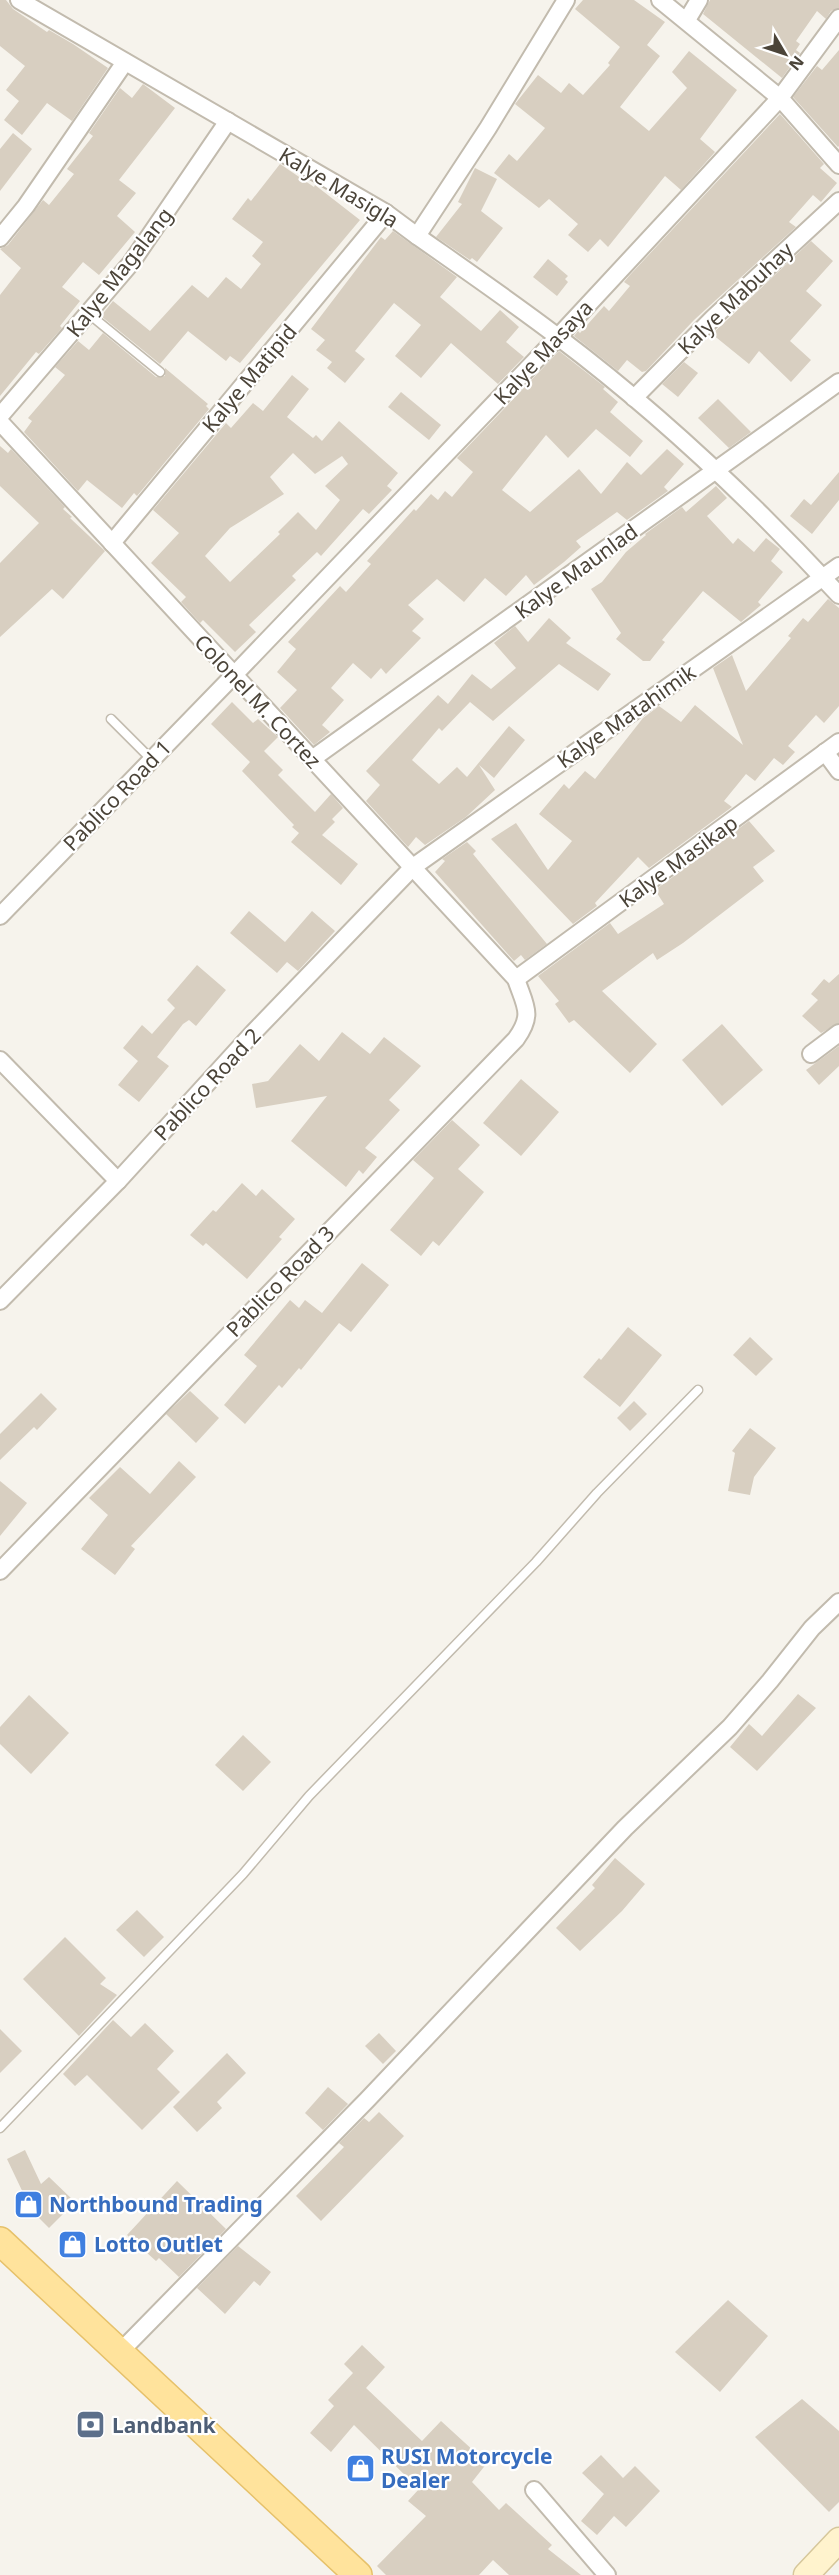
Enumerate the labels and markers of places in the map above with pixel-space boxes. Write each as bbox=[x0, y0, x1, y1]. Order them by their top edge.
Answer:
shop icon: Northbound Trading bbox=[12, 2188, 44, 2220]
place label: Northbound Trading bbox=[49, 2190, 263, 2218]
shop icon: Lotto Outlet bbox=[57, 2228, 89, 2260]
place label: Lotto Outlet bbox=[94, 2230, 223, 2258]
bank icon: Landbank bbox=[75, 2409, 107, 2441]
place label: Landbank bbox=[112, 2411, 217, 2439]
place label: RUSI Motorcycle Dealer bbox=[381, 2442, 552, 2494]
shop icon: RUSI Motorcycle Dealer bbox=[344, 2452, 376, 2484]

